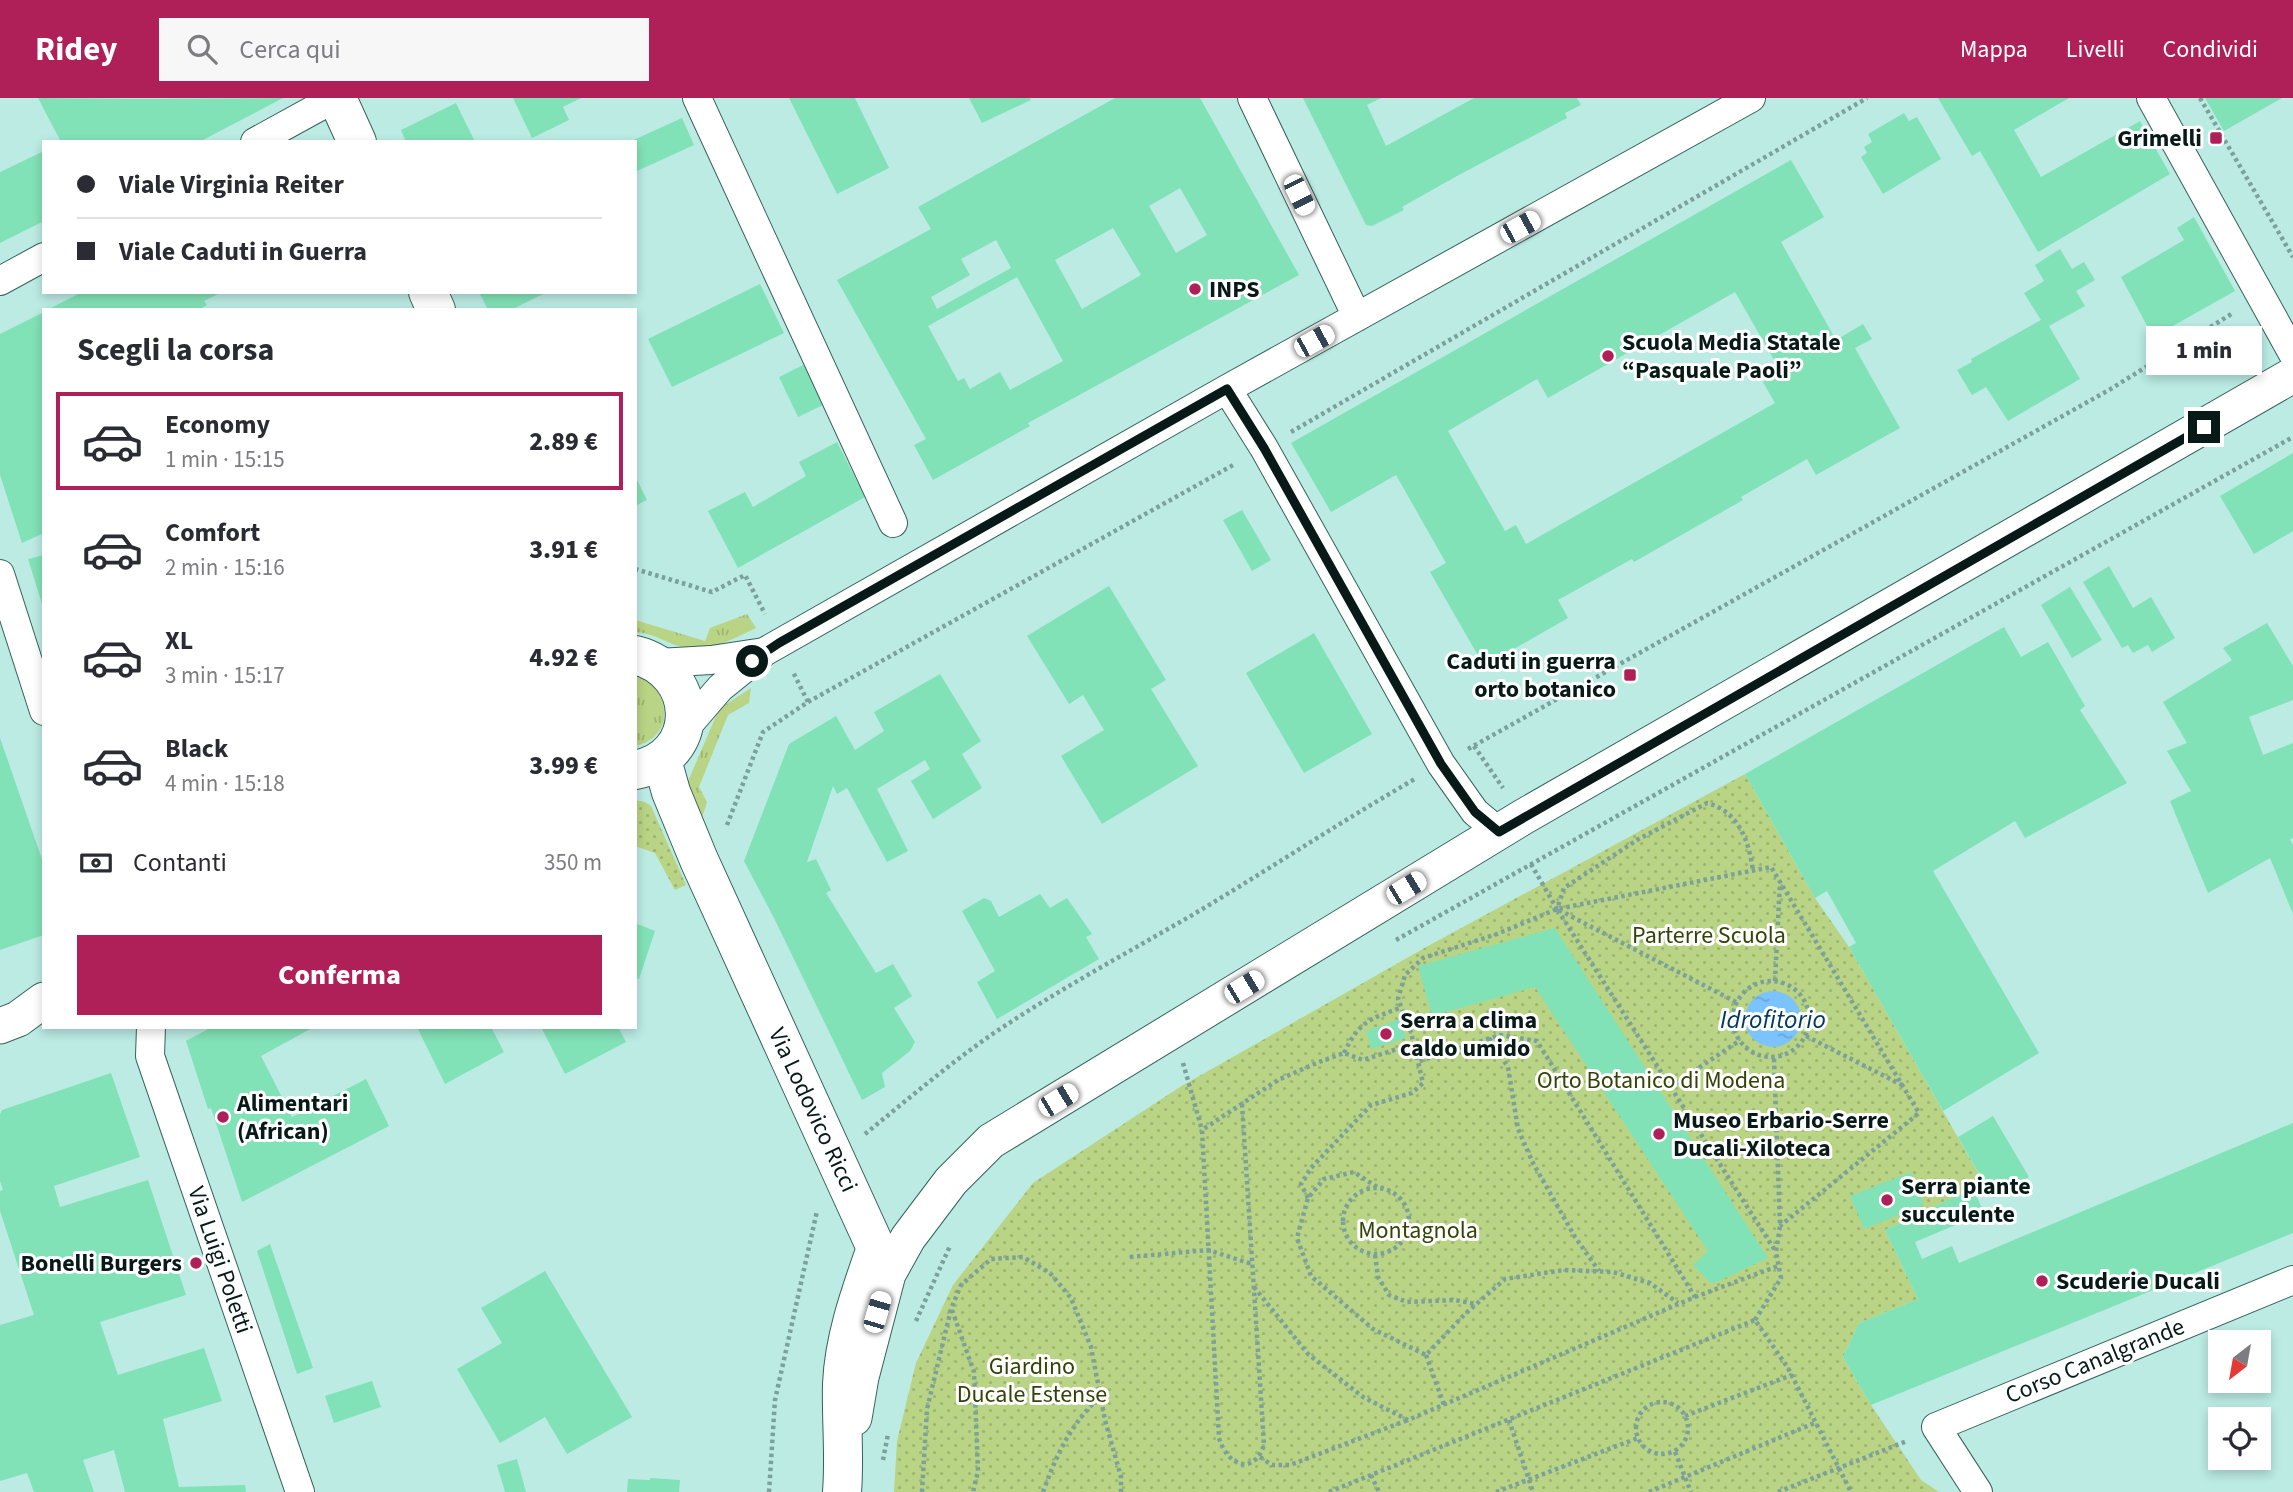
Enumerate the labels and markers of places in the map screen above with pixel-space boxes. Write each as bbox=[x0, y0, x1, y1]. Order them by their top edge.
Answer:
place label: Grimelli bbox=[2117, 121, 2202, 156]
marker: Grimelli bbox=[2208, 130, 2224, 146]
place label: INPS bbox=[1209, 272, 1260, 307]
marker: INPS bbox=[1187, 281, 1203, 297]
place label: Scuola Media Statale “Pasquale Paoli” bbox=[1622, 325, 1841, 388]
marker: Scuola Media Statale “Pasquale Paoli” bbox=[1600, 348, 1616, 364]
place label: Caduti in guerra orto botanico bbox=[1446, 644, 1616, 707]
marker: Caduti in guerra orto botanico bbox=[1622, 667, 1638, 683]
place label: Serra a clima caldo umido bbox=[1400, 1003, 1537, 1066]
marker: Serra a clima caldo umido bbox=[1378, 1026, 1394, 1042]
place label: Alimentari (African) bbox=[236, 1086, 349, 1149]
place label: Museo Erbario-Serre Ducali-Xiloteca bbox=[1673, 1103, 1889, 1166]
marker: Alimentari (African) bbox=[215, 1109, 231, 1125]
marker: Museo Erbario-Serre Ducali-Xiloteca bbox=[1651, 1126, 1667, 1142]
place label: Serra piante succulente bbox=[1901, 1169, 2031, 1232]
marker: Serra piante succulente bbox=[1879, 1192, 1895, 1208]
place label: Bonelli Burgers bbox=[21, 1246, 182, 1281]
marker: Bonelli Burgers bbox=[188, 1255, 204, 1271]
place label: Scuderie Ducali bbox=[2056, 1264, 2220, 1299]
marker: Scuderie Ducali bbox=[2034, 1273, 2050, 1289]

